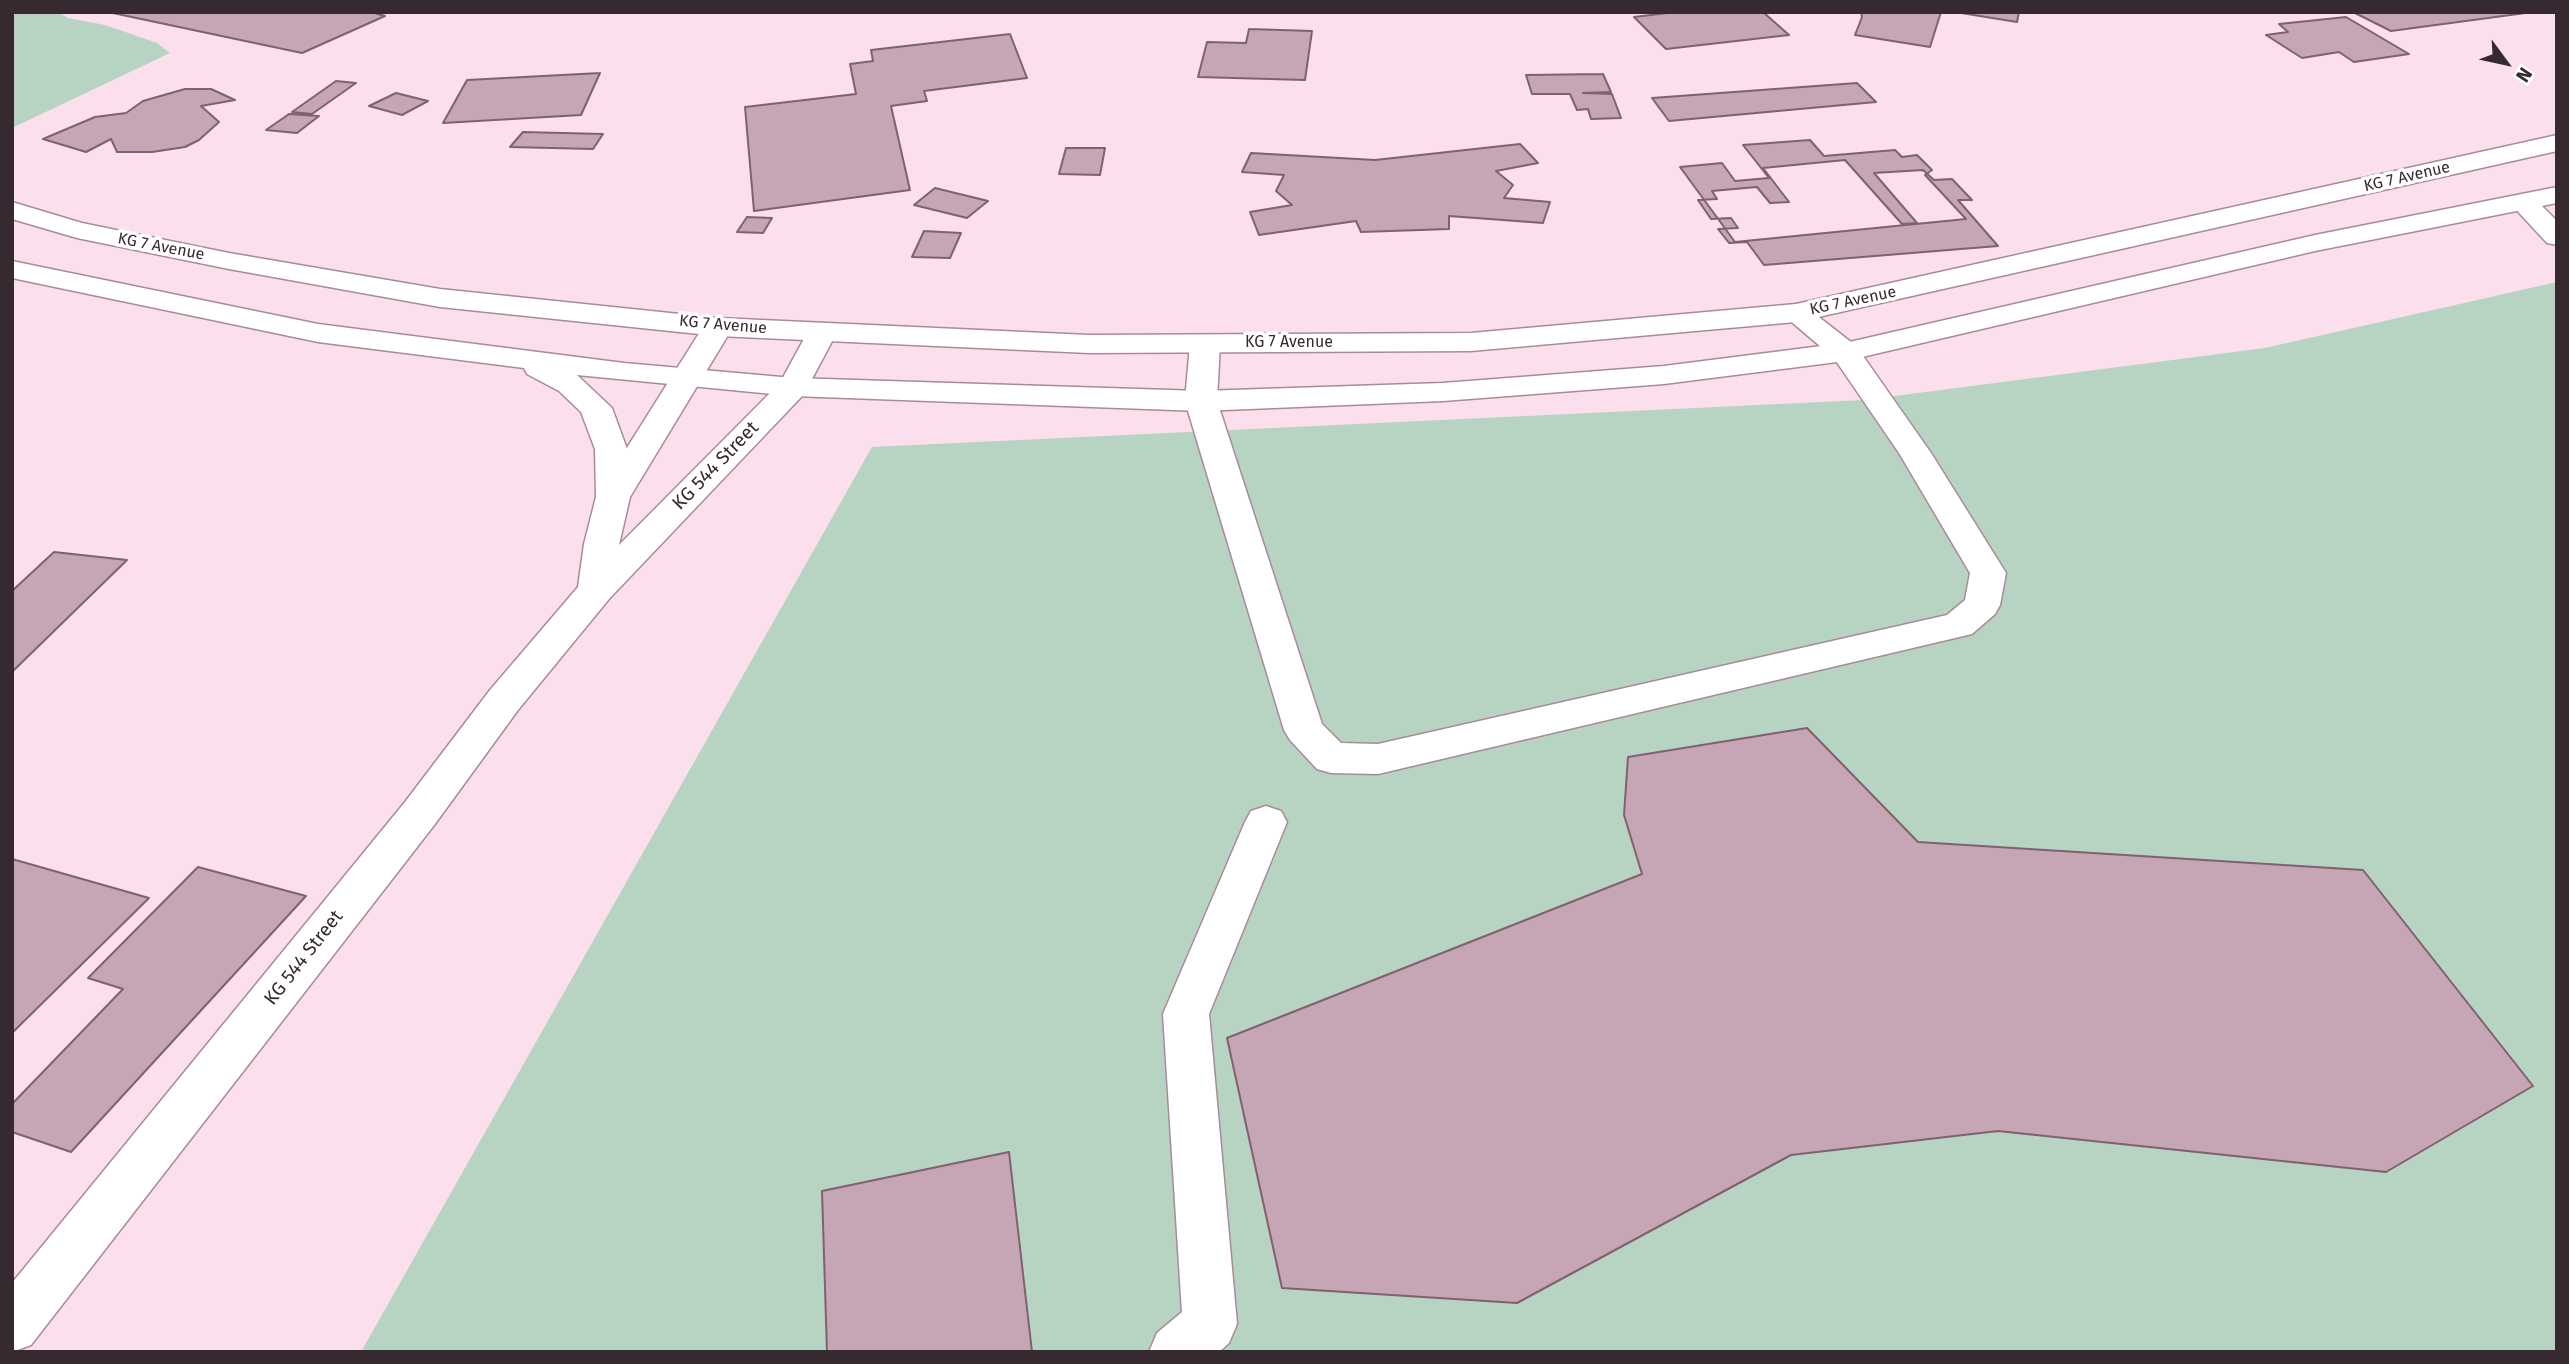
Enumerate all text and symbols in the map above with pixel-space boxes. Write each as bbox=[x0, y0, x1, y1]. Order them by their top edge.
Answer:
north arrow bbox=[2471, 28, 2541, 98]
text: N bbox=[2511, 63, 2537, 86]
street label: KG 7 Avenue bbox=[2362, 158, 2452, 196]
street label: KG 7 Avenue bbox=[116, 229, 206, 265]
street label: KG 7 Avenue bbox=[1808, 282, 1898, 320]
street label: KG 7 Avenue bbox=[678, 312, 768, 338]
street label: KG 7 Avenue bbox=[1245, 333, 1333, 353]
street label: KG 544 Street bbox=[668, 417, 764, 515]
street label: KG 544 Street bbox=[260, 906, 348, 1010]

